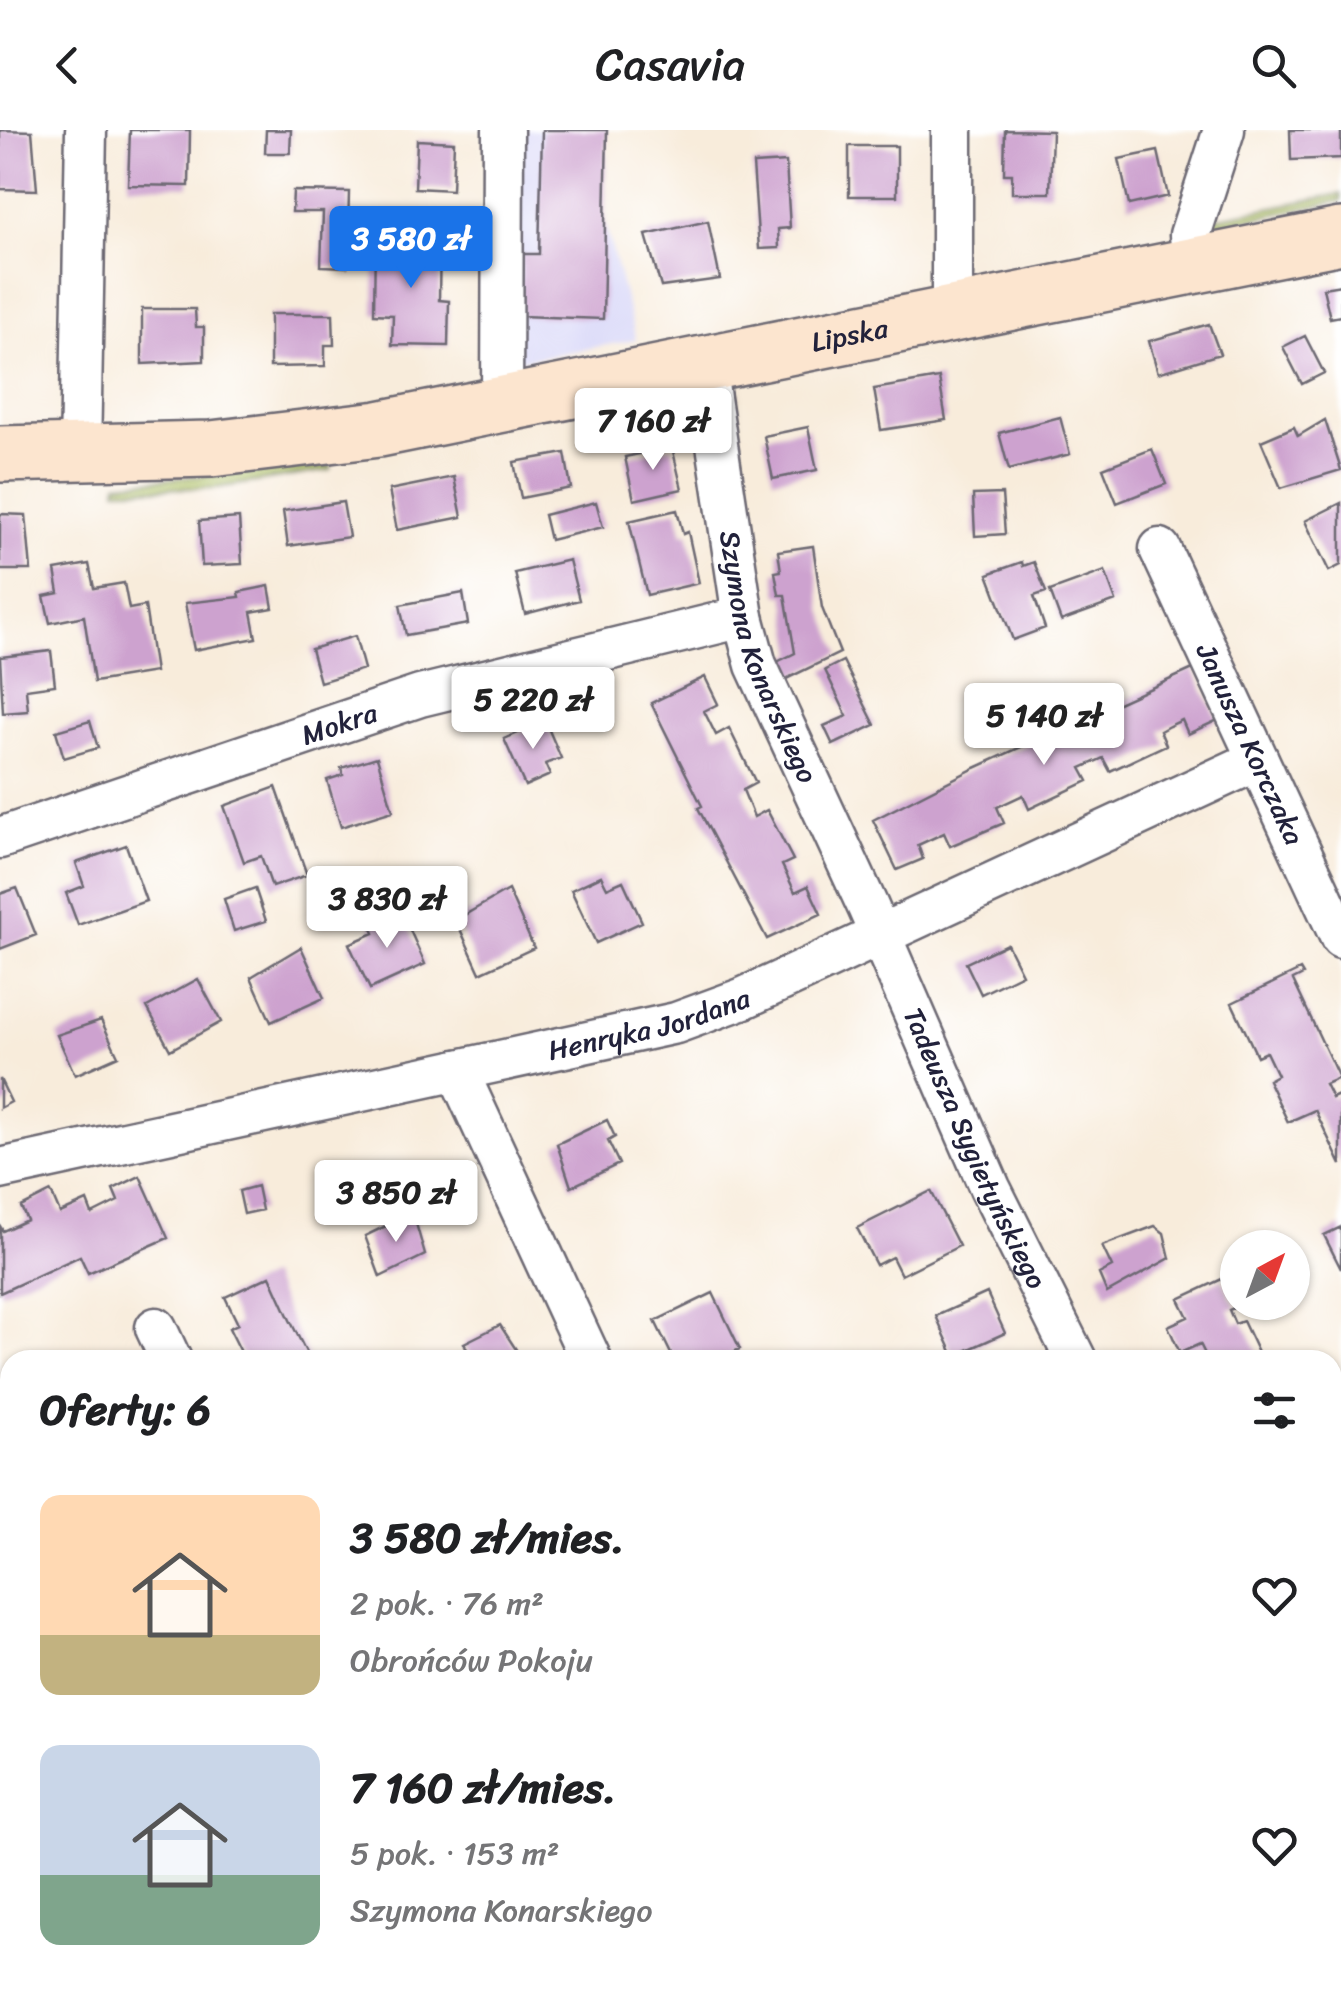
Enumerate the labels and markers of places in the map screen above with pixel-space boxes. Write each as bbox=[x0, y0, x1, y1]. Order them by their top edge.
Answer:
pin: 3 580 zł bbox=[308, 206, 514, 291]
pin: 7 160 zł bbox=[550, 388, 756, 473]
pin: 5 220 zł bbox=[430, 667, 636, 752]
pin: 5 140 zł bbox=[941, 683, 1147, 768]
pin: 3 830 zł bbox=[284, 866, 490, 951]
pin: 3 850 zł bbox=[293, 1160, 499, 1245]

